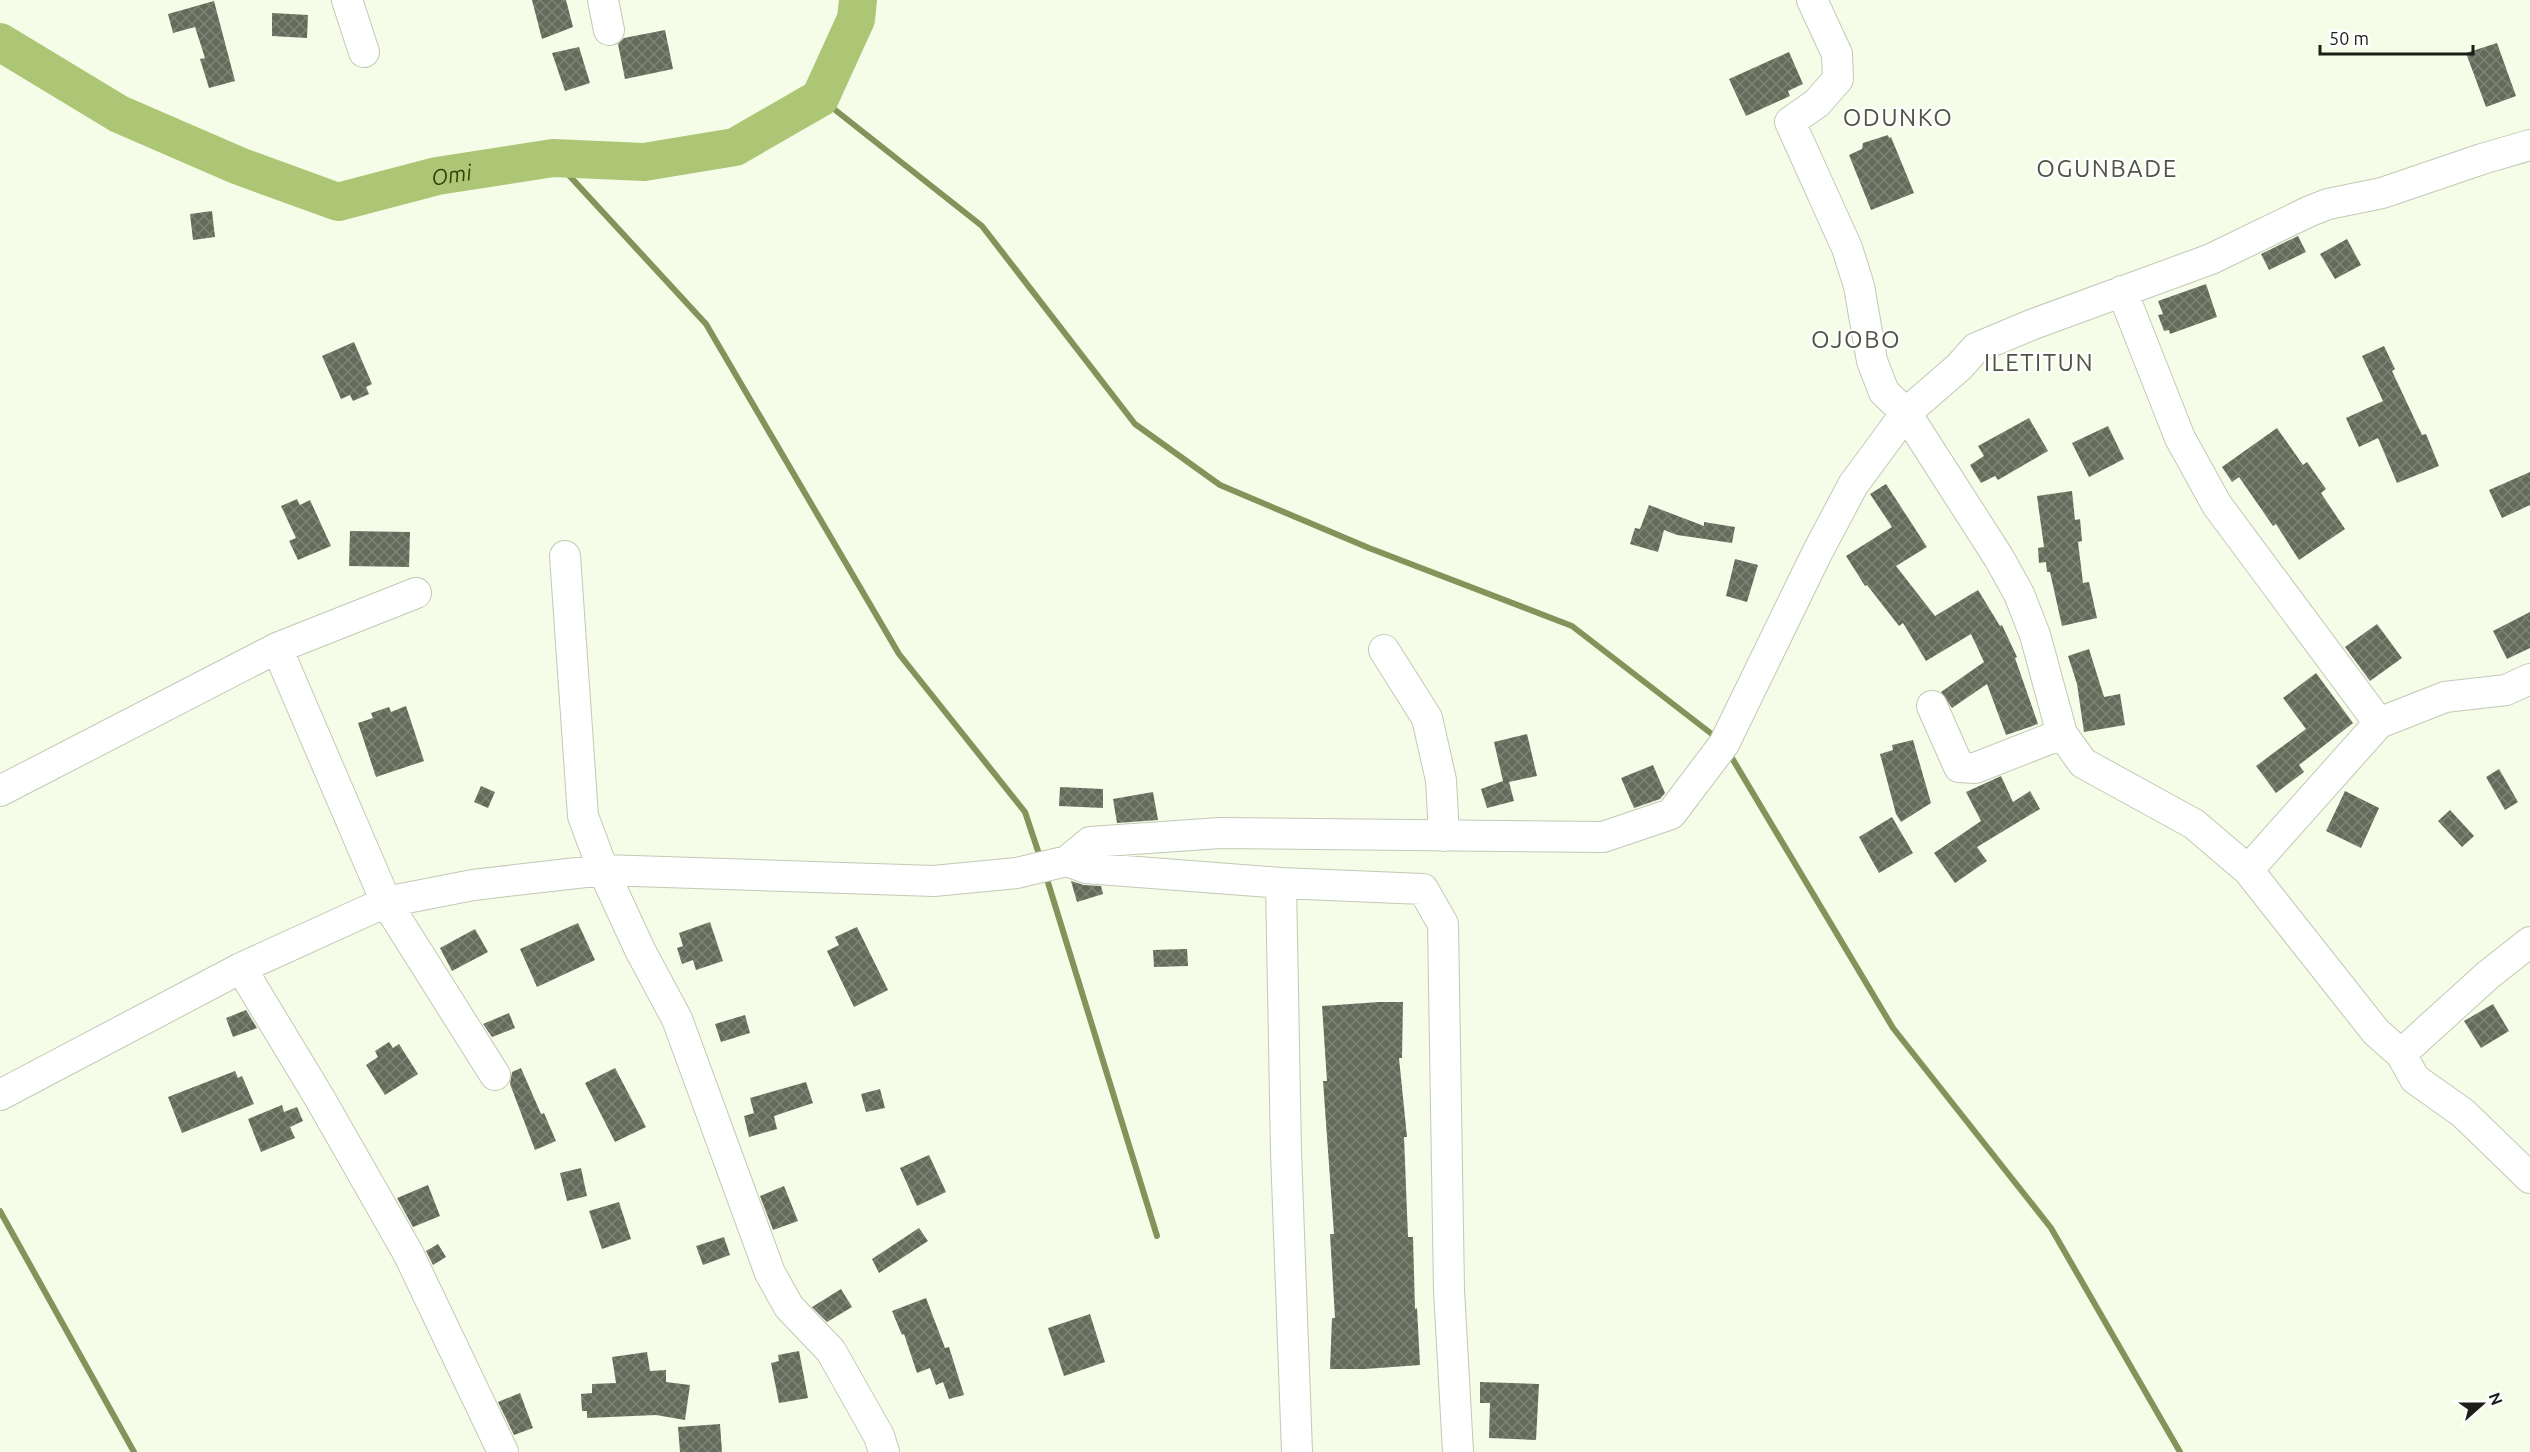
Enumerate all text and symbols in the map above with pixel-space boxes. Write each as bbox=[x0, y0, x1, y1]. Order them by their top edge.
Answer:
scale bar bbox=[2320, 18, 2473, 56]
text: 50 m bbox=[2329, 28, 2369, 48]
district label: ODUNKO bbox=[1843, 104, 1953, 131]
district label: OGUNBADE bbox=[2036, 155, 2178, 182]
water label: Omi bbox=[429, 158, 475, 189]
district label: OJOBO bbox=[1811, 326, 1901, 353]
district label: ILETITUN bbox=[1984, 349, 2094, 376]
north arrow bbox=[2452, 1374, 2512, 1434]
text: N bbox=[2485, 1390, 2507, 1407]

